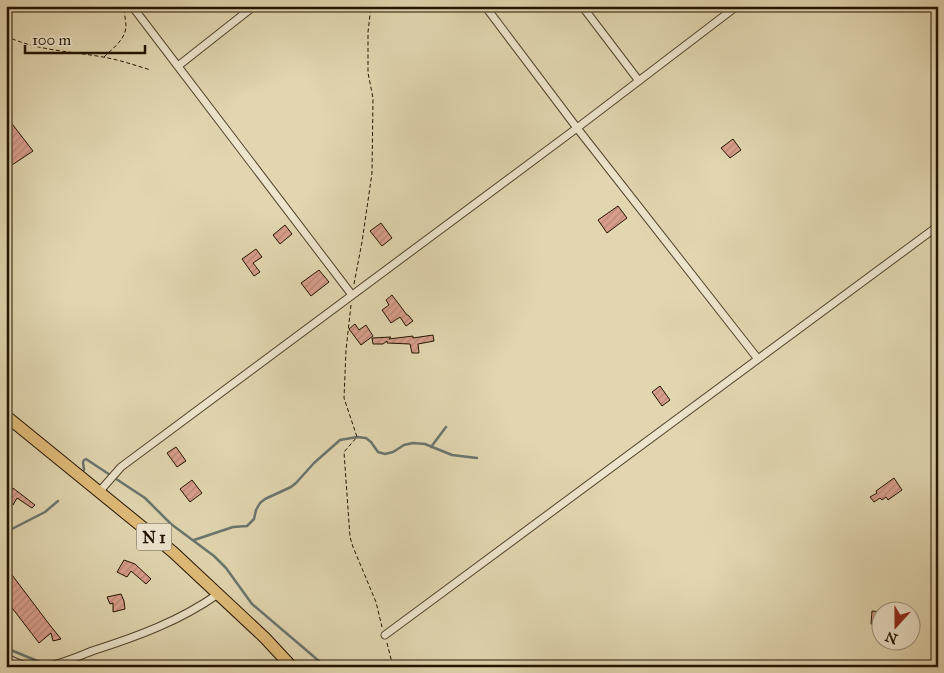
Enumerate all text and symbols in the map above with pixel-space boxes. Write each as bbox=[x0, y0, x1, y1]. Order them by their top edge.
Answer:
scale bar bbox=[25, 22, 145, 54]
text: 100 m bbox=[32, 31, 72, 49]
road number: N 1 bbox=[136, 524, 172, 550]
north arrow bbox=[872, 600, 922, 650]
text: N bbox=[883, 628, 900, 648]

